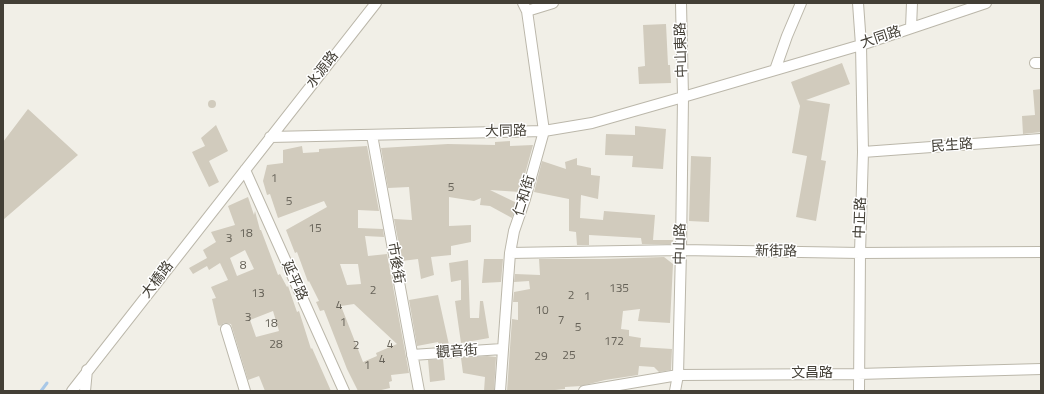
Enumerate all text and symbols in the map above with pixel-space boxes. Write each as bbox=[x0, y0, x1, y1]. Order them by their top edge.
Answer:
street label: 中山東路 bbox=[673, 22, 691, 78]
street label: 大同路 bbox=[858, 24, 904, 52]
street label: 水源路 bbox=[303, 48, 343, 92]
street label: 大同路 bbox=[485, 123, 527, 141]
street label: 民生路 bbox=[930, 136, 974, 156]
house number: 1 bbox=[271, 172, 277, 186]
street label: 仁和街 bbox=[511, 173, 539, 219]
house number: 5 bbox=[448, 181, 454, 195]
house number: 5 bbox=[286, 195, 292, 209]
street label: 中正路 bbox=[852, 197, 870, 239]
house number: 15 bbox=[308, 222, 322, 236]
street label: 中山路 bbox=[672, 223, 690, 265]
house number: 18 bbox=[239, 227, 253, 241]
house number: 3 bbox=[226, 232, 232, 246]
street label: 市後街 bbox=[383, 241, 407, 285]
street label: 新街路 bbox=[755, 243, 797, 261]
street label: 大橋路 bbox=[138, 258, 178, 302]
street label: 延平路 bbox=[278, 258, 310, 304]
house number: 8 bbox=[240, 259, 246, 273]
house number: 135 bbox=[609, 282, 629, 296]
house number: 2 bbox=[370, 284, 376, 298]
house number: 13 bbox=[251, 287, 265, 301]
house number: 2 bbox=[568, 289, 574, 303]
house number: 1 bbox=[584, 290, 590, 304]
house number: 4 bbox=[336, 299, 342, 313]
house number: 10 bbox=[535, 304, 549, 318]
house number: 3 bbox=[245, 311, 251, 325]
house number: 7 bbox=[558, 314, 564, 328]
house number: 1 bbox=[340, 316, 346, 330]
house number: 18 bbox=[264, 317, 278, 331]
house number: 5 bbox=[575, 321, 581, 335]
house number: 172 bbox=[604, 335, 624, 349]
house number: 28 bbox=[269, 338, 283, 352]
house number: 4 bbox=[387, 338, 393, 352]
house number: 2 bbox=[353, 339, 359, 353]
street label: 觀音街 bbox=[435, 342, 479, 362]
house number: 25 bbox=[562, 349, 576, 363]
house number: 29 bbox=[534, 350, 548, 364]
house number: 4 bbox=[379, 353, 385, 367]
house number: 1 bbox=[364, 359, 370, 373]
street label: 文昌路 bbox=[791, 366, 833, 382]

